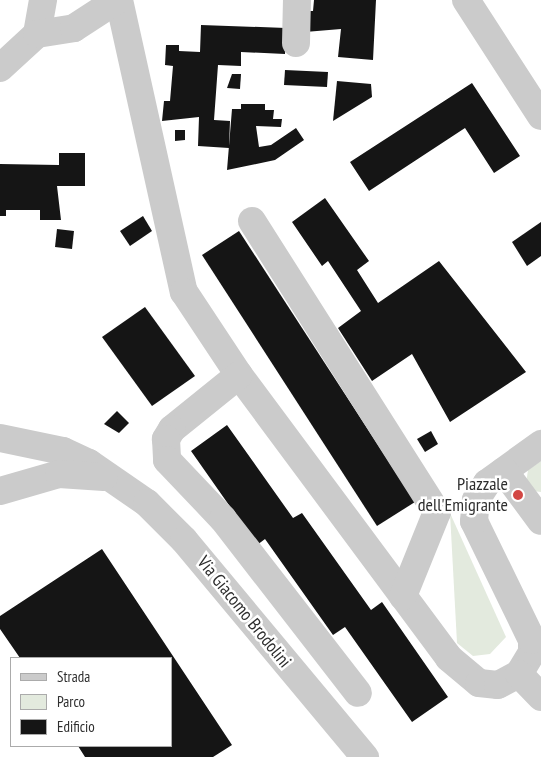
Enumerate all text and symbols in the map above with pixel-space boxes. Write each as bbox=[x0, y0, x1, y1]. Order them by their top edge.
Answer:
place label: Piazzale dell'Emigrante bbox=[418, 474, 508, 516]
marker: Piazzale dell'Emigrante bbox=[512, 489, 524, 501]
street label: Via Giacomo Brodolini bbox=[192, 552, 296, 672]
legend bbox=[10, 657, 172, 747]
text: Strada bbox=[57, 667, 90, 686]
text: Parco bbox=[57, 692, 85, 711]
text: Edificio bbox=[57, 717, 95, 736]

